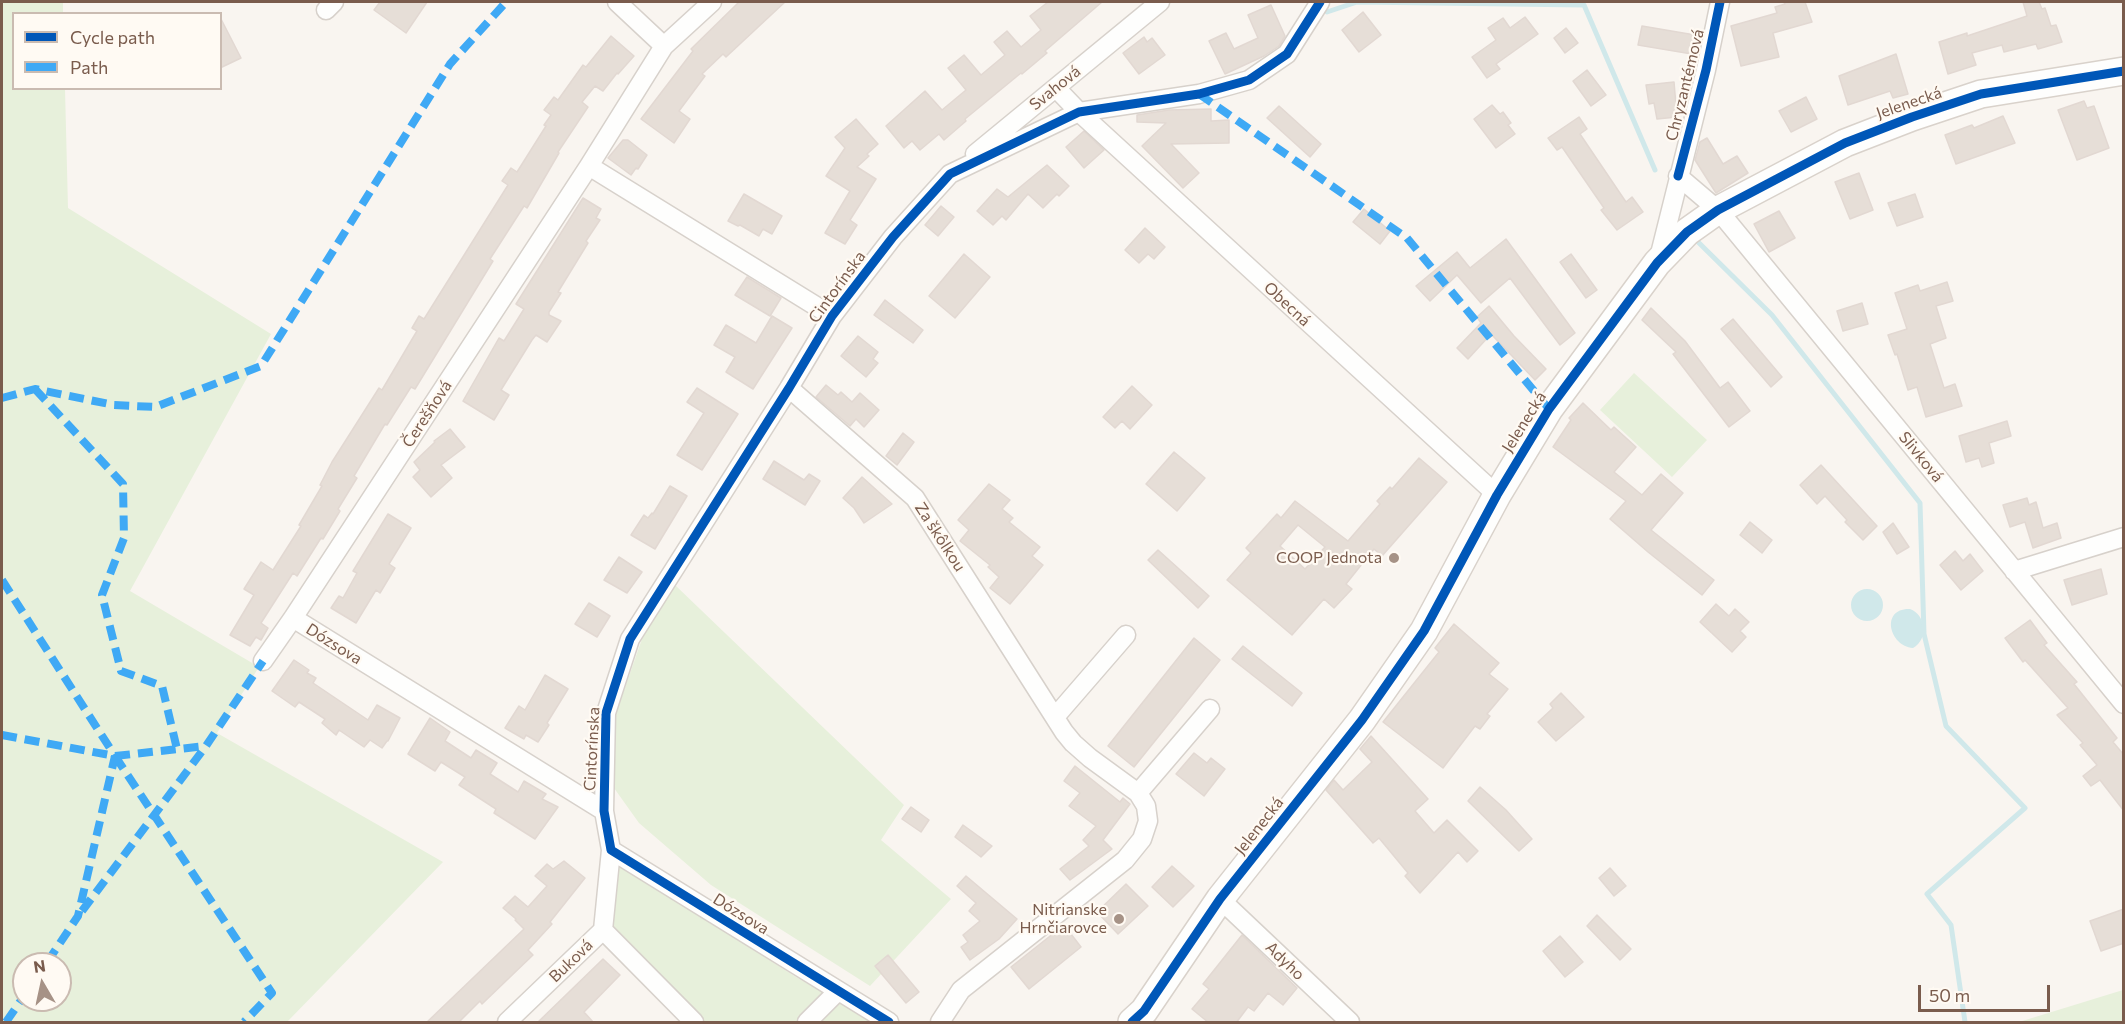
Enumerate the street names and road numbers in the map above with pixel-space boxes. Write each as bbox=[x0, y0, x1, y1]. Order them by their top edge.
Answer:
street label: Chryzantémová bbox=[1662, 27, 1708, 143]
street label: Svahová bbox=[1026, 62, 1084, 114]
street label: Jelenecká bbox=[1874, 83, 1944, 123]
street label: Cintorínska bbox=[804, 247, 870, 327]
street label: Obecná bbox=[1260, 278, 1314, 330]
street label: Čerešňová bbox=[398, 377, 456, 451]
street label: Jelenecká bbox=[1498, 388, 1550, 456]
street label: Slivková bbox=[1895, 428, 1947, 486]
street label: Za škôlkou bbox=[911, 499, 969, 575]
street label: Dózsova bbox=[303, 619, 365, 669]
street label: Cintorínska bbox=[580, 706, 604, 792]
street label: Jelenecká bbox=[1230, 793, 1288, 859]
street label: Dózsova bbox=[710, 889, 772, 939]
street label: Buková bbox=[545, 936, 597, 986]
street label: Adyho bbox=[1261, 938, 1309, 984]

